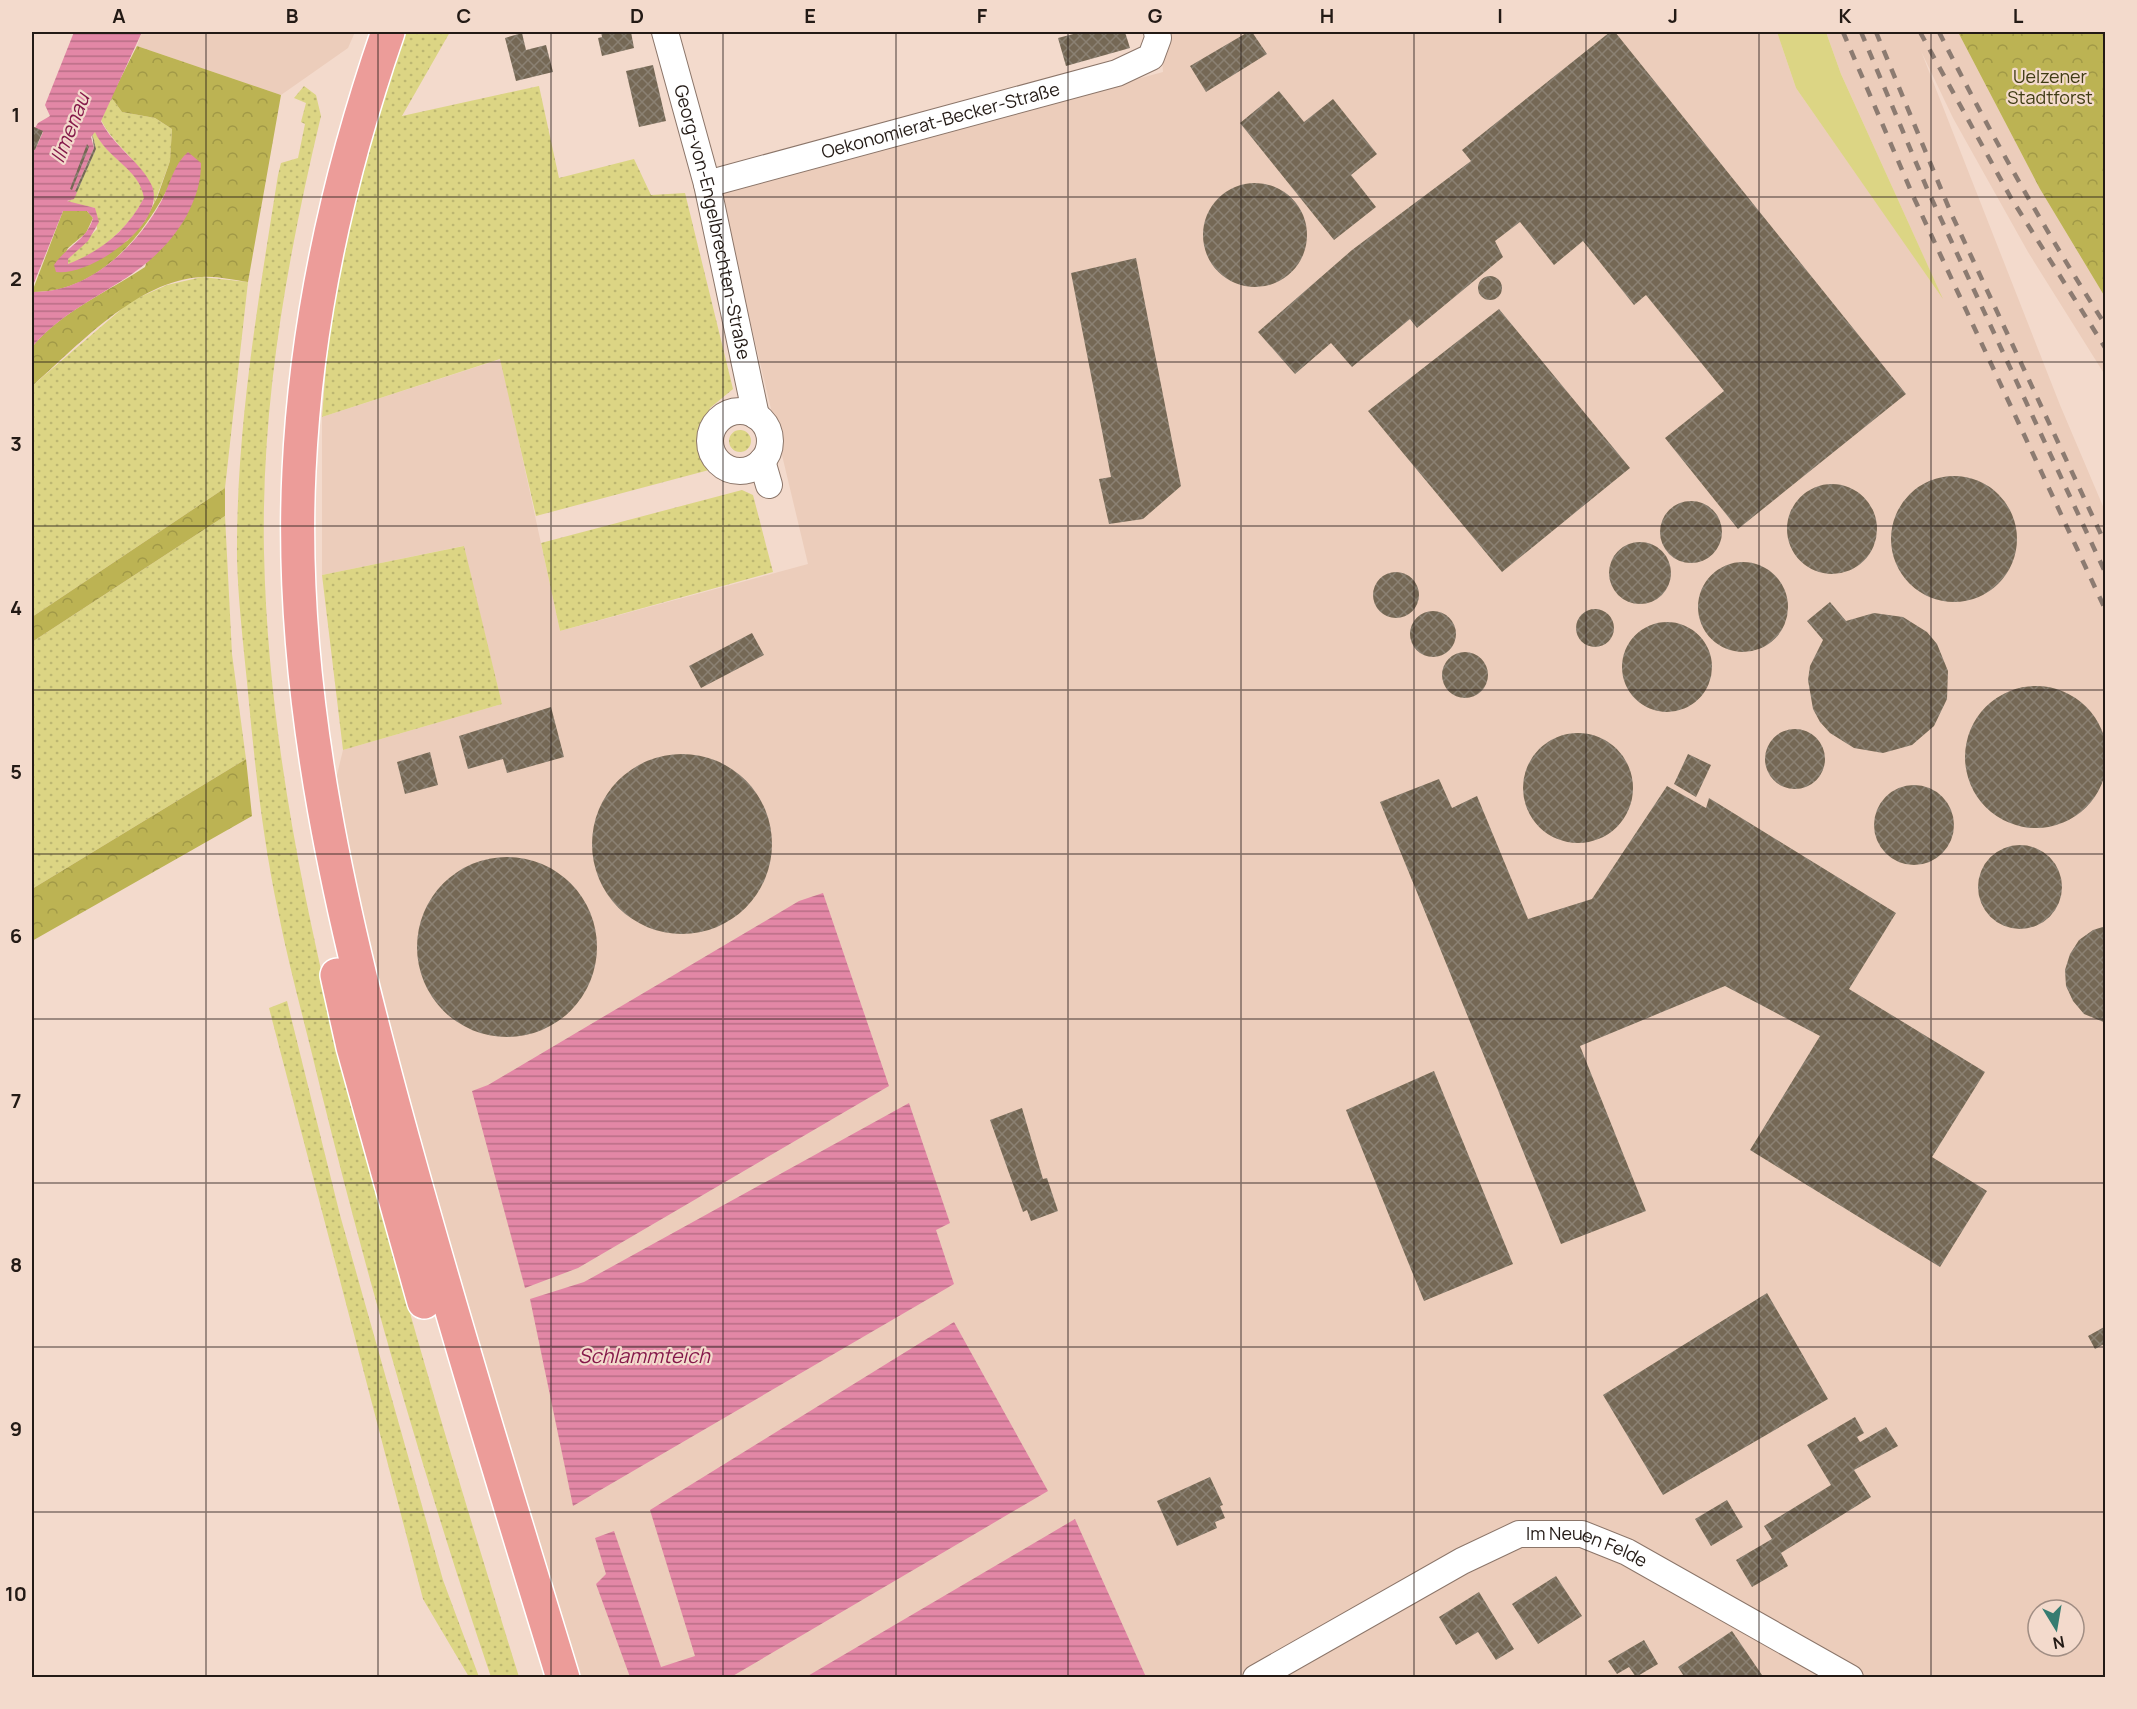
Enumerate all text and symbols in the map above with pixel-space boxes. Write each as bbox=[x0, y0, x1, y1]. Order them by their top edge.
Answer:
text: A bbox=[112, 2, 126, 29]
text: B bbox=[286, 2, 299, 29]
text: C bbox=[457, 2, 471, 29]
text: D bbox=[630, 2, 644, 29]
text: E bbox=[804, 2, 816, 29]
text: F bbox=[977, 2, 988, 29]
text: G bbox=[1148, 2, 1163, 29]
text: H bbox=[1320, 2, 1334, 29]
text: I bbox=[1497, 2, 1503, 29]
text: J bbox=[1668, 2, 1678, 29]
text: K bbox=[1839, 2, 1852, 29]
text: L bbox=[2013, 2, 2024, 29]
park label: Uelzener Stadtforst bbox=[2007, 64, 2093, 109]
street label: Oekonomierat-Becker-Straße bbox=[819, 76, 1062, 164]
street label: Georg-von-Engelbrechten-Straße bbox=[669, 82, 757, 362]
water label: Ilmenau bbox=[43, 87, 96, 166]
text: 1 bbox=[12, 101, 20, 128]
text: 2 bbox=[10, 265, 22, 292]
text: 3 bbox=[10, 430, 22, 457]
text: 4 bbox=[10, 594, 22, 621]
text: 5 bbox=[10, 758, 22, 785]
text: 6 bbox=[10, 922, 22, 949]
text: 7 bbox=[11, 1087, 21, 1114]
text: 8 bbox=[10, 1251, 22, 1278]
water label: Schlammteich bbox=[578, 1342, 711, 1369]
text: 9 bbox=[10, 1415, 22, 1442]
street label: Im Neuen Felde bbox=[1526, 1521, 1652, 1572]
text: 10 bbox=[5, 1580, 27, 1607]
north arrow bbox=[2026, 1598, 2086, 1658]
text: N bbox=[2051, 1631, 2067, 1655]

